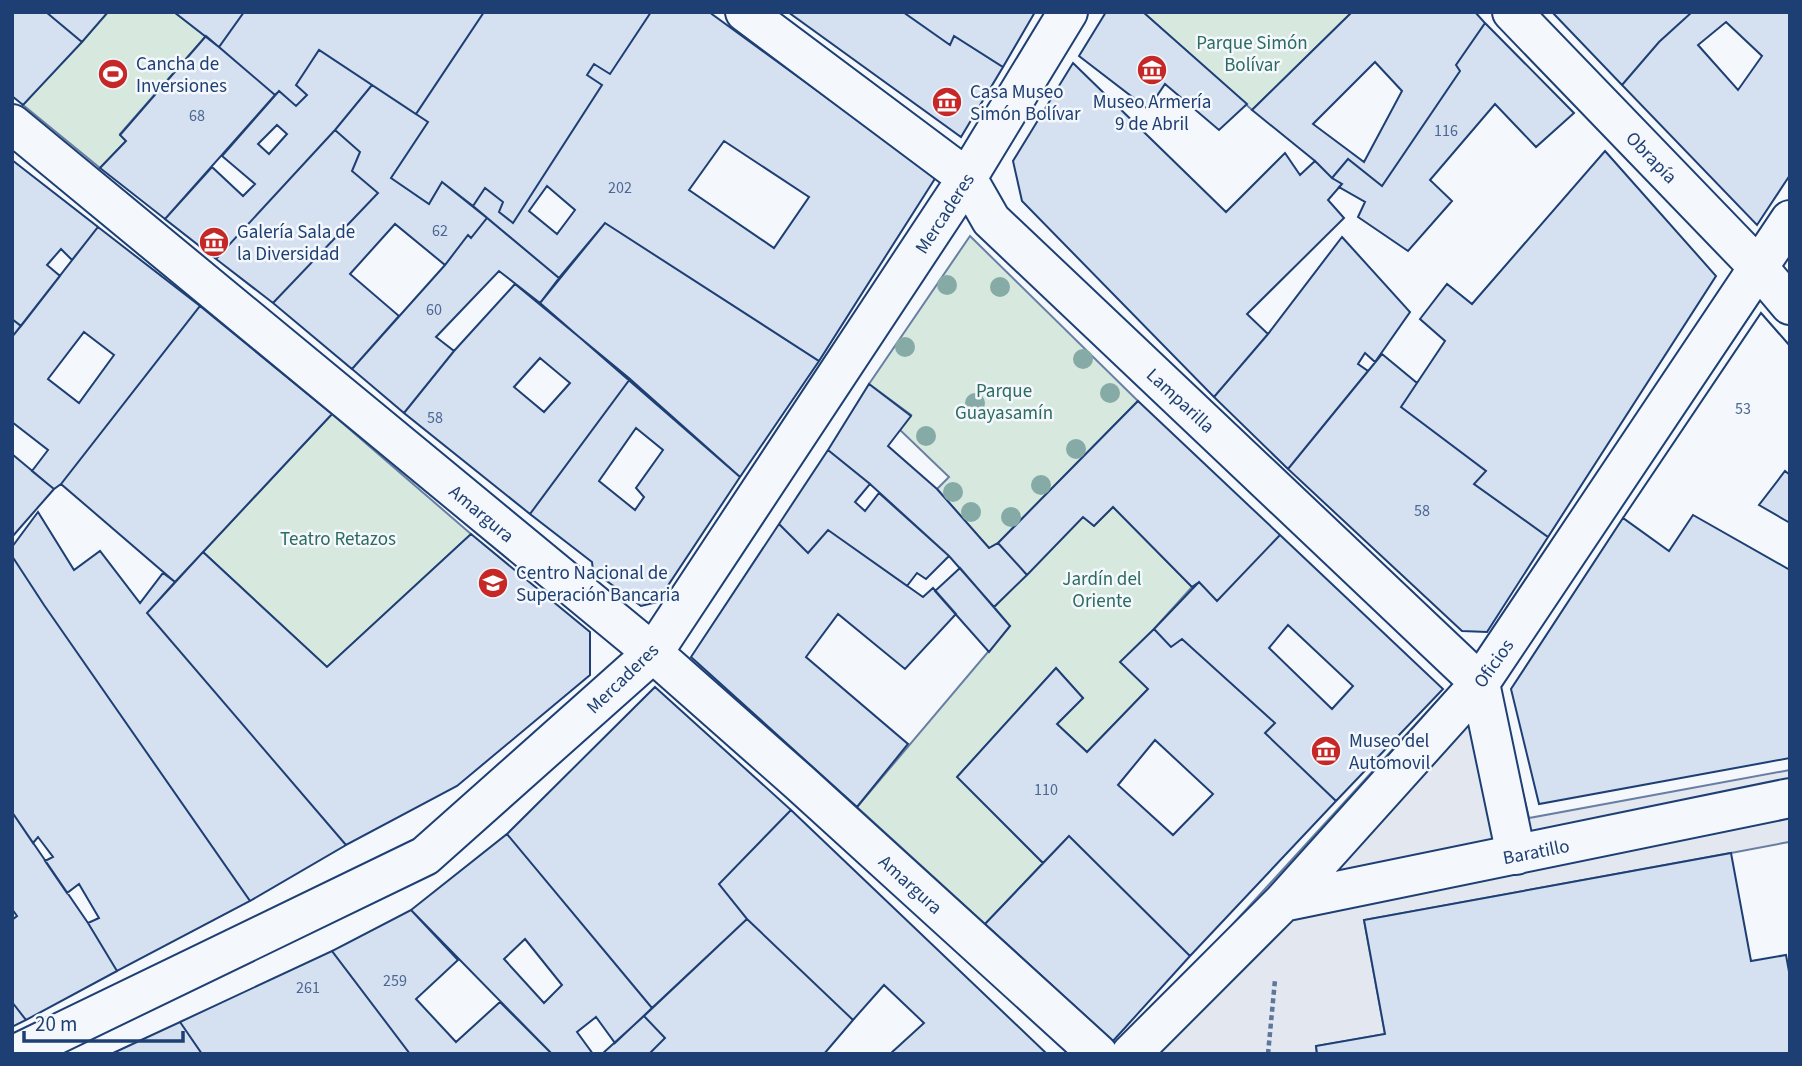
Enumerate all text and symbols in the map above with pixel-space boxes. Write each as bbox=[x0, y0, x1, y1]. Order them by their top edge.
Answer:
park label: Parque Simón Bolívar bbox=[1196, 30, 1308, 79]
place label: Cancha de Inversiones bbox=[136, 51, 227, 100]
museum icon: Museo Armería 9 de Abril bbox=[1135, 53, 1169, 87]
sports icon: Cancha de Inversiones bbox=[96, 57, 130, 91]
place label: Casa Museo Simón Bolívar bbox=[970, 79, 1081, 128]
museum icon: Casa Museo Simón Bolívar bbox=[930, 85, 964, 119]
place label: Museo Armería 9 de Abril bbox=[1093, 89, 1211, 138]
house number: 68 bbox=[189, 105, 205, 127]
house number: 116 bbox=[1434, 120, 1458, 142]
street label: Obrapía bbox=[1619, 126, 1683, 190]
street label: Mercaderes bbox=[909, 168, 982, 260]
house number: 202 bbox=[608, 177, 632, 199]
place label: Galería Sala de la Diversidad bbox=[237, 219, 355, 268]
house number: 62 bbox=[432, 220, 448, 242]
museum icon: Galería Sala de la Diversidad bbox=[197, 225, 231, 259]
house number: 60 bbox=[426, 299, 442, 321]
street label: Lamparilla bbox=[1140, 362, 1220, 440]
park label: Parque Guayasamín bbox=[955, 378, 1053, 427]
house number: 53 bbox=[1735, 398, 1751, 420]
house number: 58 bbox=[427, 407, 443, 429]
street label: Amargura bbox=[443, 479, 519, 549]
house number: 58 bbox=[1414, 500, 1430, 522]
park label: Teatro Retazos bbox=[280, 526, 396, 553]
place label: Centro Nacional de Superación Bancaria bbox=[516, 560, 680, 609]
school or university icon: Centro Nacional de Superación Bancaria bbox=[476, 566, 510, 600]
park label: Jardín del Oriente bbox=[1062, 566, 1142, 615]
street label: Oficios bbox=[1468, 634, 1521, 694]
street label: Mercaderes bbox=[581, 638, 665, 721]
place label: Museo del Automovil bbox=[1349, 728, 1431, 777]
museum icon: Museo del Automovil bbox=[1309, 734, 1343, 768]
house number: 110 bbox=[1034, 779, 1058, 801]
street label: Baratillo bbox=[1501, 833, 1572, 872]
street label: Amargura bbox=[872, 849, 948, 921]
house number: 259 bbox=[383, 970, 407, 992]
house number: 261 bbox=[296, 977, 320, 999]
scale bar bbox=[24, 1000, 184, 1044]
text: 20 m bbox=[35, 1009, 77, 1039]

